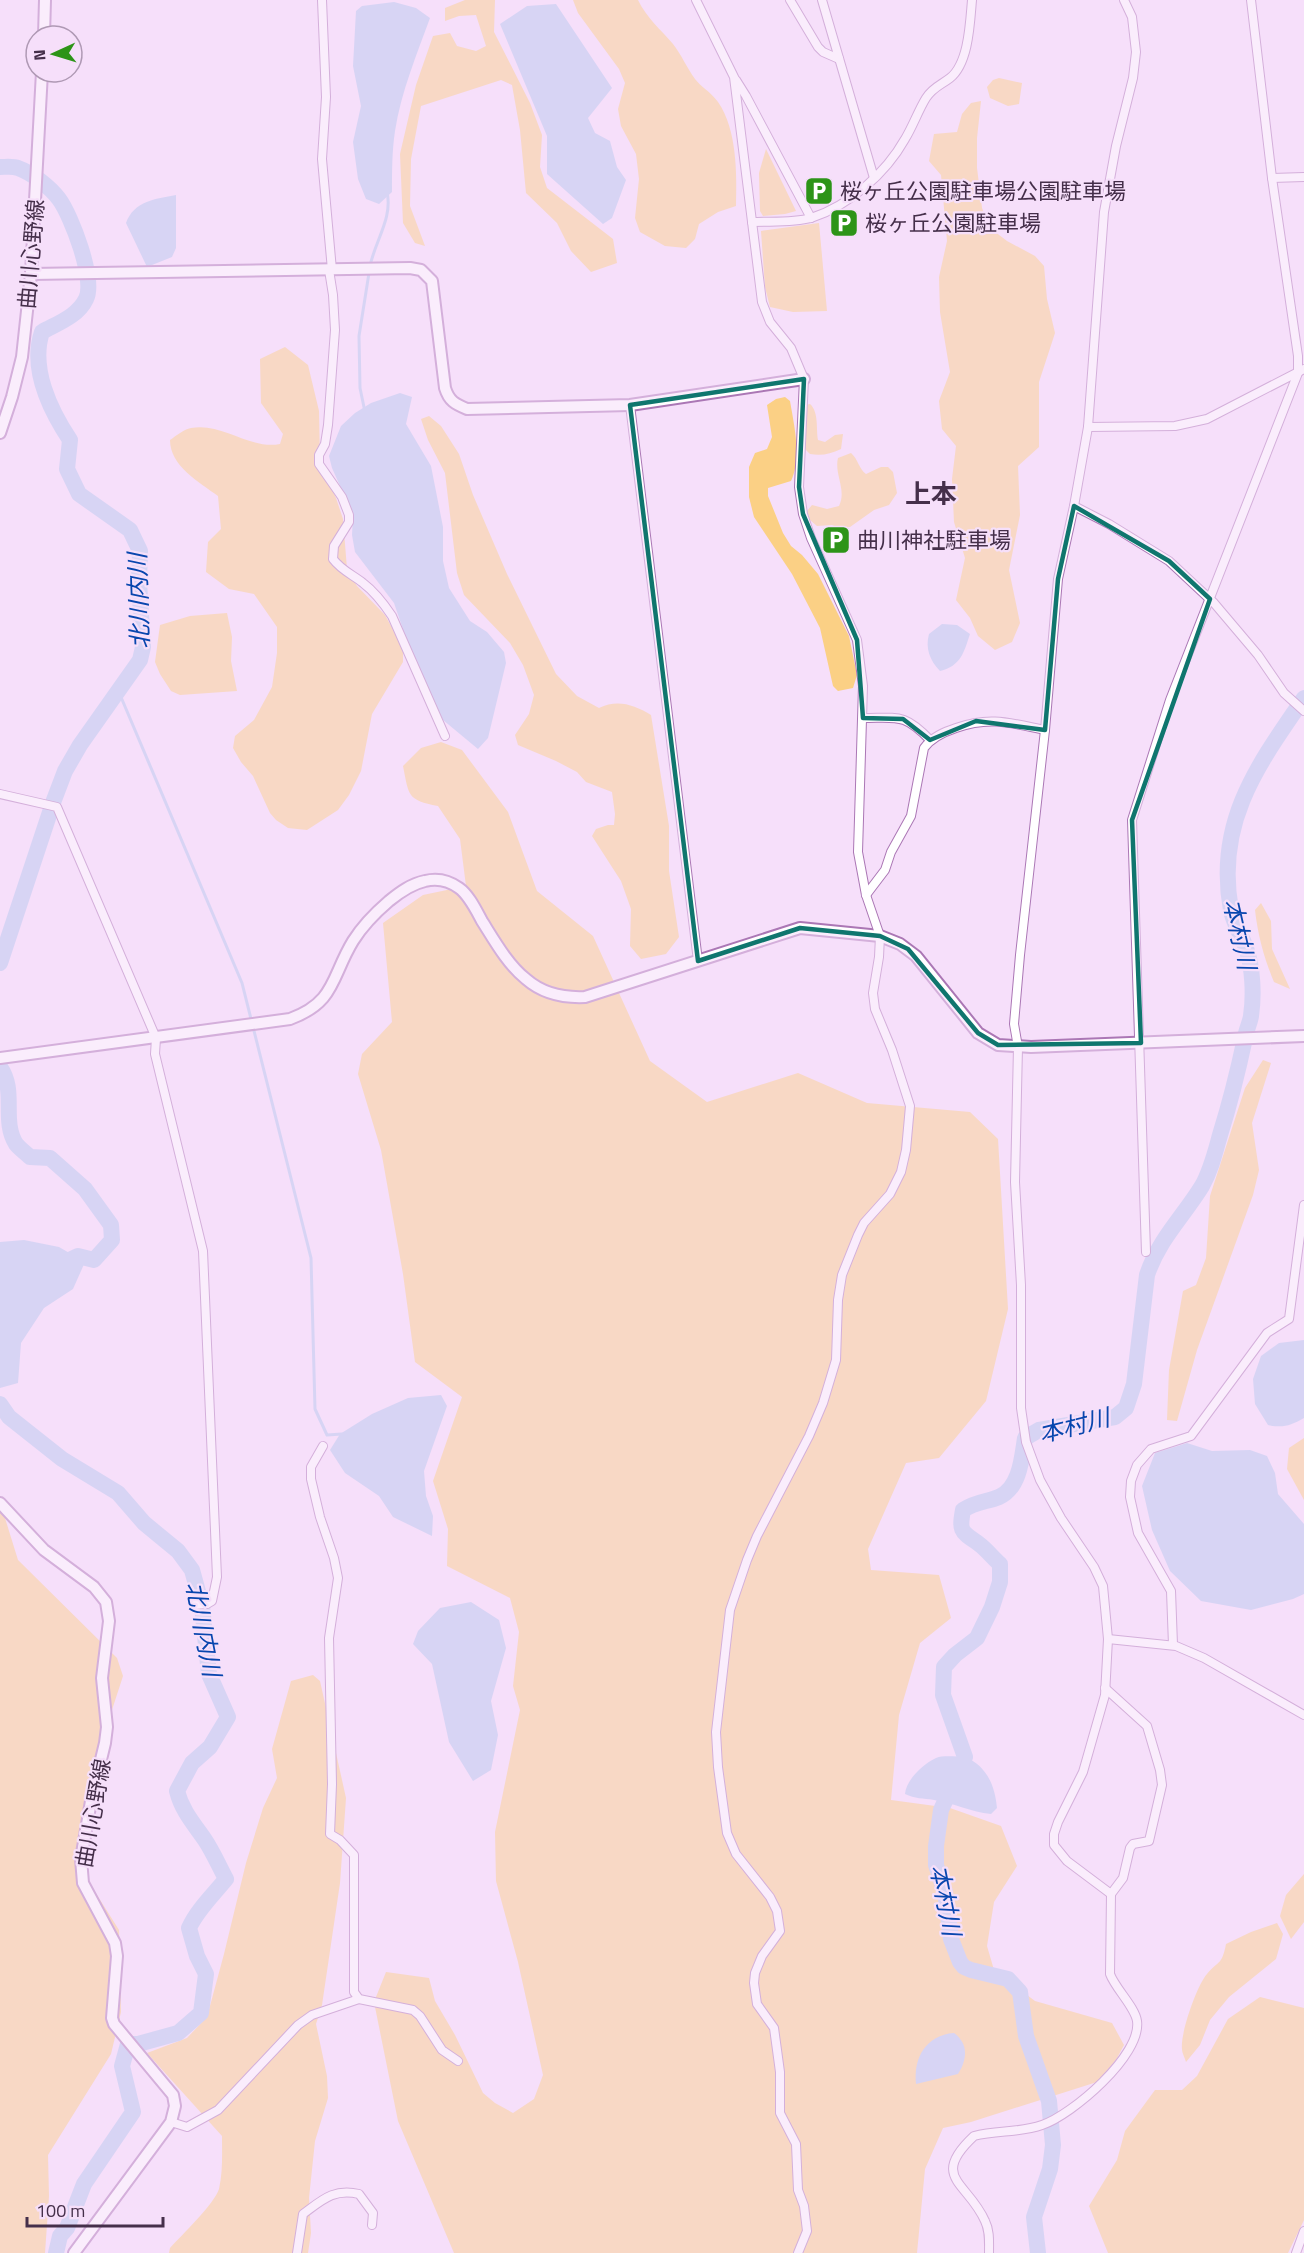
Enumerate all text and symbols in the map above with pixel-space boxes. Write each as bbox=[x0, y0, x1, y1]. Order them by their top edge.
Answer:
north arrow bbox=[24, 24, 84, 84]
text: N bbox=[27, 49, 51, 61]
place label: 桜ヶ丘公園駐車場公園駐車場 bbox=[840, 174, 1126, 208]
parking icon: 桜ヶ丘公園駐車場公園駐車場 bbox=[803, 175, 835, 207]
street label: 曲川心野線 bbox=[9, 198, 53, 310]
place label: 桜ヶ丘公園駐車場 bbox=[865, 206, 1041, 240]
parking icon: 桜ヶ丘公園駐車場 bbox=[828, 207, 860, 239]
district label: 上本 bbox=[905, 474, 957, 513]
place label: 曲川神社駐車場 bbox=[857, 523, 1011, 557]
parking icon: 曲川神社駐車場 bbox=[820, 524, 852, 556]
water label: 北川内川 bbox=[118, 549, 158, 650]
water label: 本村川 bbox=[1214, 895, 1266, 976]
water label: 本村川 bbox=[1035, 1398, 1116, 1451]
water label: 北川内川 bbox=[177, 1578, 231, 1682]
street label: 曲川心野線 bbox=[67, 1756, 119, 1870]
water label: 本村川 bbox=[921, 1861, 971, 1942]
scale bar bbox=[27, 2190, 164, 2228]
text: 100 m bbox=[36, 2197, 85, 2224]

